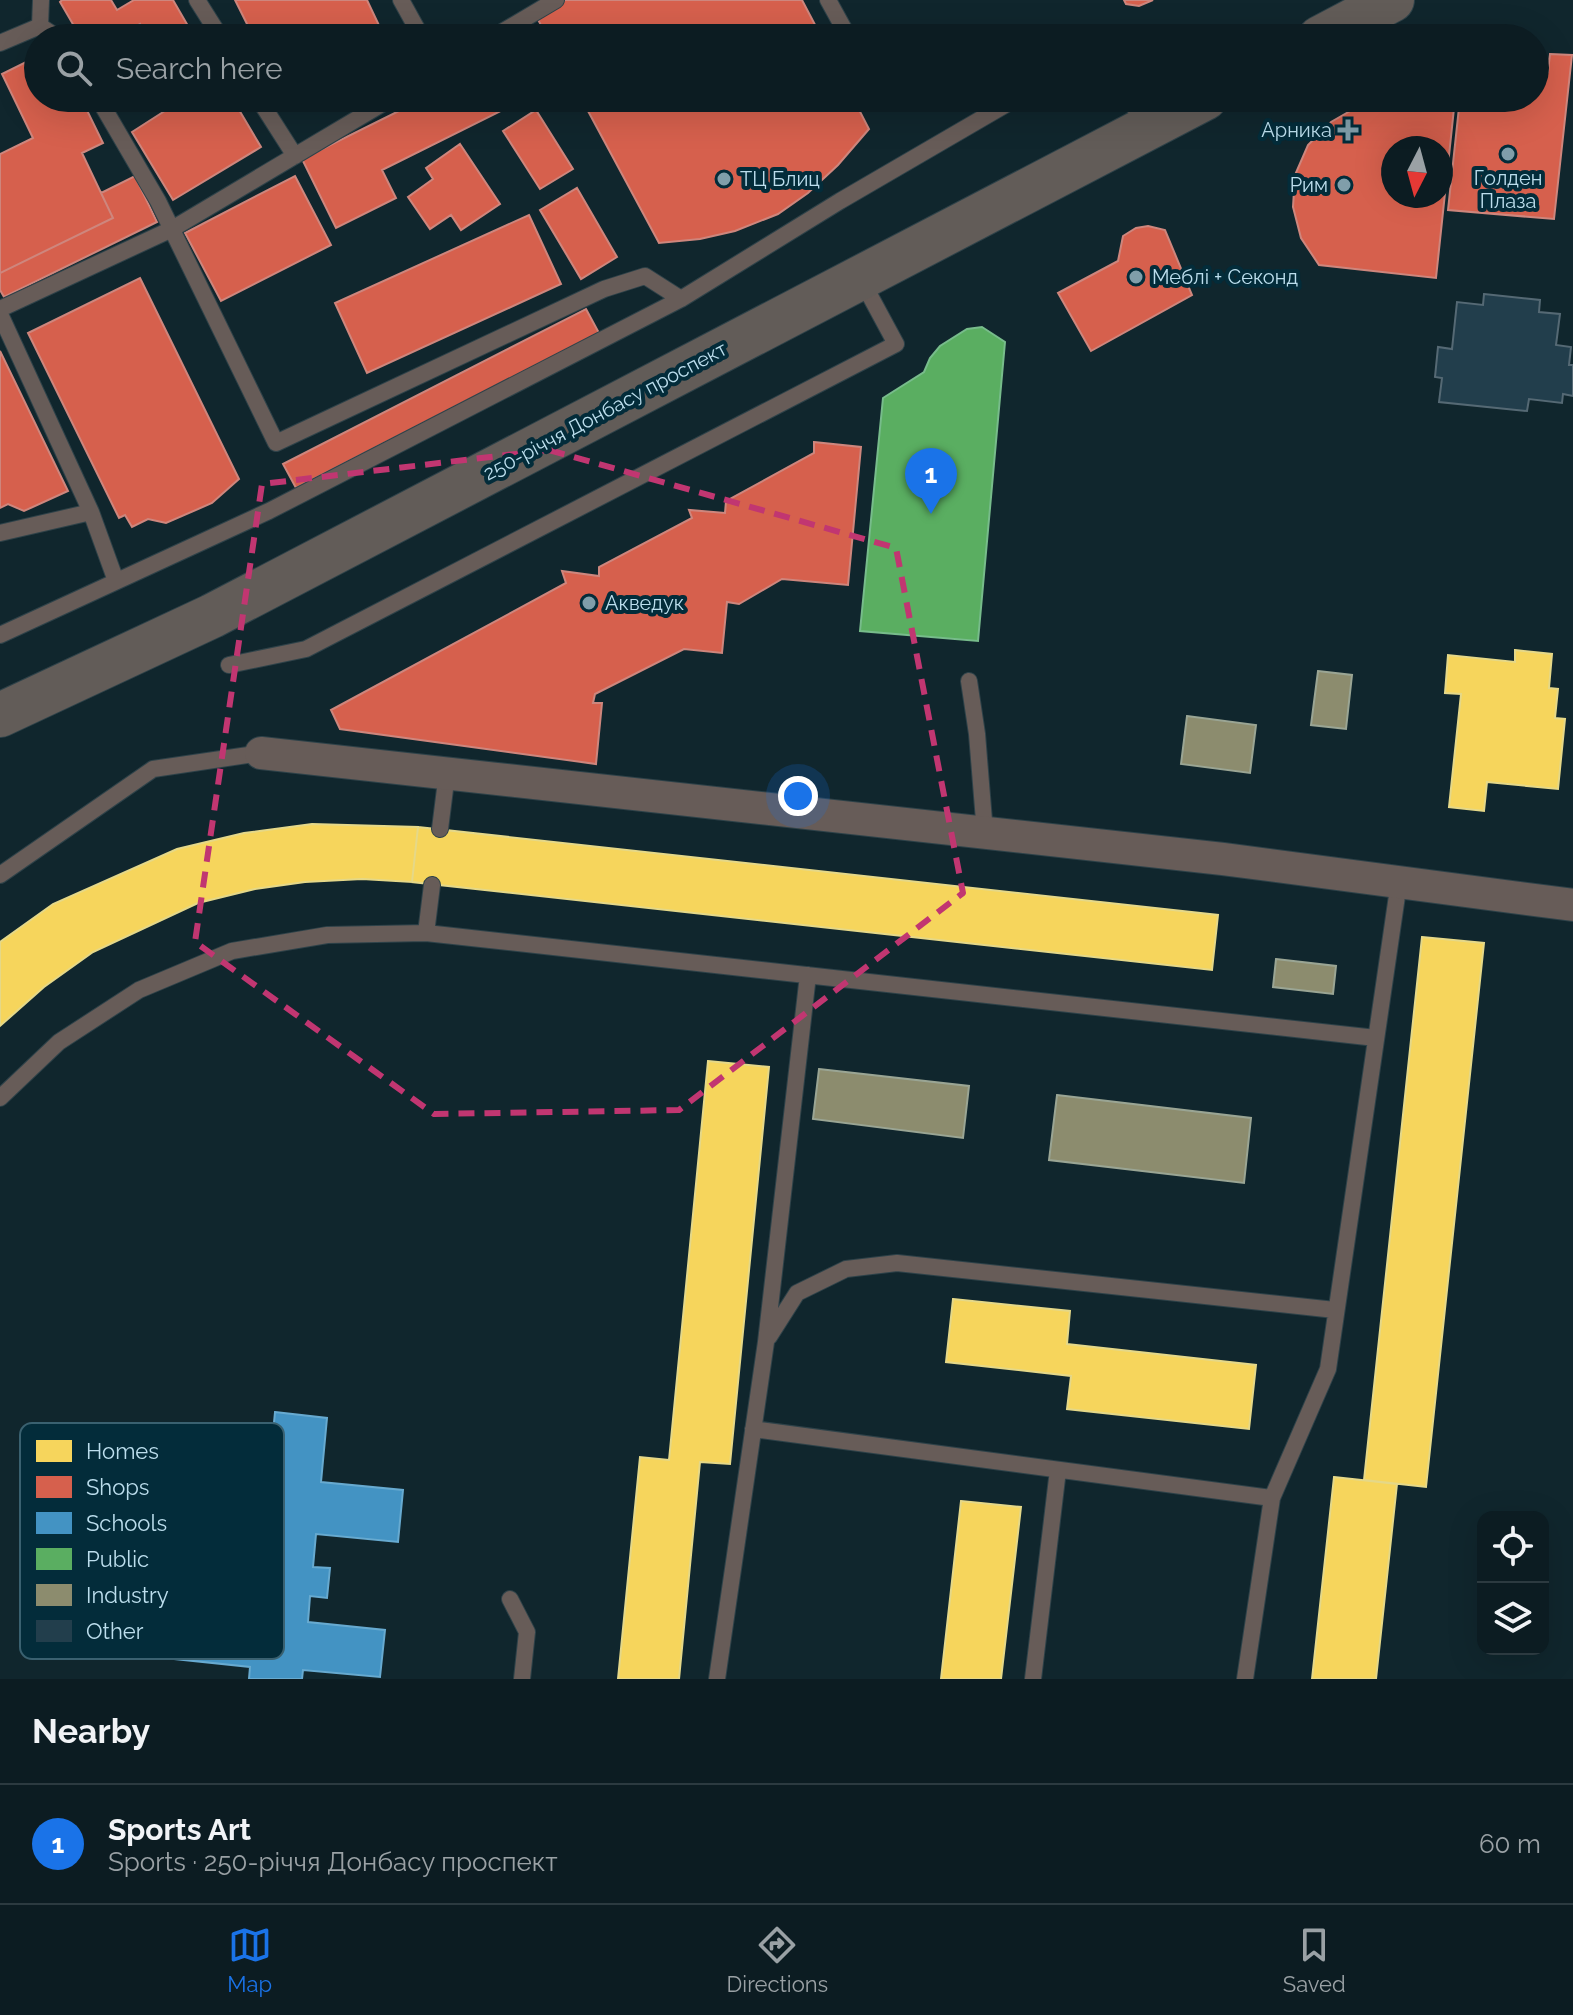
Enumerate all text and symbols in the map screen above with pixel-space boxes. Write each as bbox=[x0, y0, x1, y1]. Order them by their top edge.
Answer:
search box bbox=[24, 24, 1549, 112]
icon: search bbox=[52, 46, 96, 90]
text: Search here bbox=[116, 51, 283, 86]
place label: Арника bbox=[1261, 118, 1332, 142]
marker: Арника bbox=[1339, 121, 1357, 139]
north arrow bbox=[1381, 136, 1453, 208]
marker: Голден Плаза bbox=[1499, 145, 1517, 163]
place label: Голден Плаза bbox=[1474, 166, 1542, 213]
place label: ТЦ Блиц bbox=[740, 167, 820, 191]
marker: ТЦ Блиц bbox=[715, 170, 733, 188]
place label: Рим bbox=[1290, 173, 1328, 197]
marker: Рим bbox=[1335, 176, 1353, 194]
place label: Меблі + Секонд bbox=[1152, 265, 1298, 289]
marker: Меблі + Секонд bbox=[1127, 268, 1145, 286]
street label: 250-річчя Донбасу проспект bbox=[479, 336, 731, 485]
pin: 1 bbox=[905, 448, 957, 514]
place label: Акведук bbox=[605, 591, 684, 615]
marker: Акведук bbox=[580, 594, 598, 612]
your location bbox=[778, 776, 818, 816]
legend bbox=[20, 1423, 284, 1659]
text: Homes bbox=[86, 1438, 159, 1464]
text: Shops bbox=[86, 1474, 149, 1500]
text: Schools bbox=[86, 1510, 167, 1536]
map controls bbox=[1477, 1511, 1549, 1655]
button: locate bbox=[1477, 1511, 1549, 1583]
text: Public bbox=[86, 1546, 149, 1572]
text: Industry bbox=[86, 1582, 169, 1608]
button: layers bbox=[1477, 1583, 1549, 1655]
text: Other bbox=[86, 1618, 144, 1644]
text: Nearby bbox=[32, 1711, 150, 1751]
text: Sports Art bbox=[108, 1812, 251, 1847]
text: 1 bbox=[52, 1829, 64, 1859]
text: 60 m bbox=[1479, 1829, 1541, 1859]
text: Sports · 250-річчя Донбасу проспект bbox=[108, 1847, 558, 1877]
tab: Map bbox=[227, 1923, 272, 1997]
tab: Directions bbox=[727, 1923, 828, 1997]
tab: Saved bbox=[1283, 1923, 1346, 1997]

